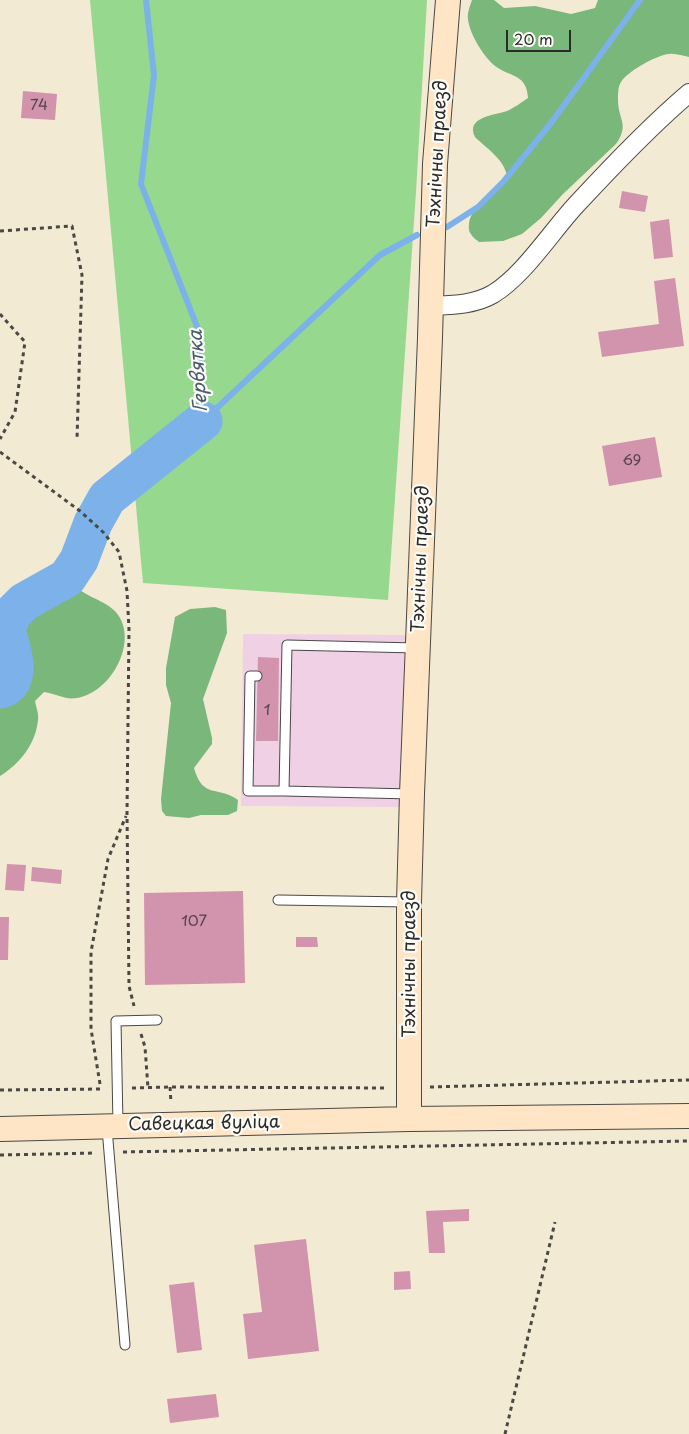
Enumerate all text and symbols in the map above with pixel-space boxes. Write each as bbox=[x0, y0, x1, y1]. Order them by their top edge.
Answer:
scale bar bbox=[509, 20, 574, 52]
text: 20 m bbox=[514, 27, 553, 50]
street label: Тэхнічны праезд bbox=[423, 80, 453, 228]
house number: 74 bbox=[30, 97, 48, 115]
water label: Гервятка bbox=[185, 329, 213, 413]
house number: 69 bbox=[623, 452, 641, 470]
street label: Тэхнічны праезд bbox=[408, 485, 434, 633]
house number: 1 bbox=[264, 702, 270, 720]
street label: Тэхнічны праезд bbox=[399, 890, 421, 1038]
house number: 107 bbox=[181, 913, 207, 931]
street label: Савецкая вуліца bbox=[128, 1112, 280, 1136]

